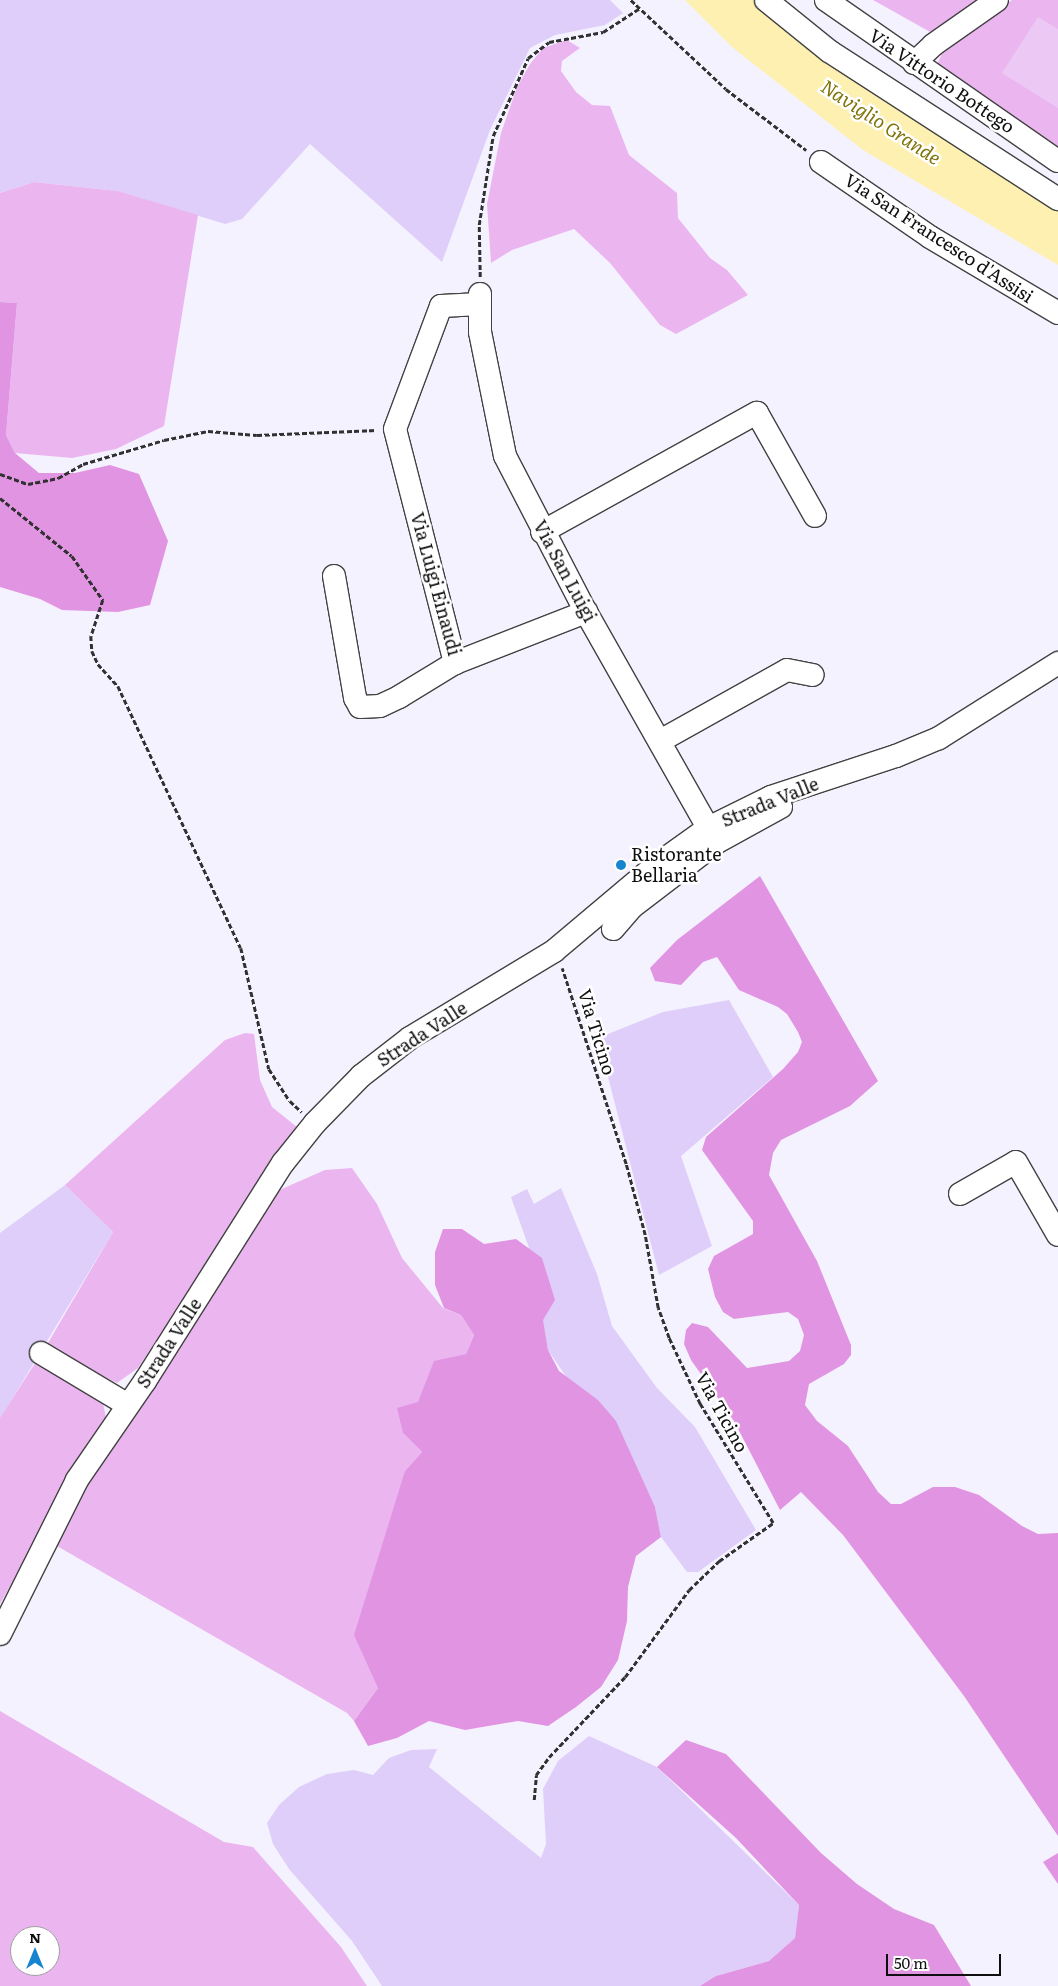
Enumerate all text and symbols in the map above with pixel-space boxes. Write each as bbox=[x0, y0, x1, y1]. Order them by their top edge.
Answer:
street label: Via Vittorio Bottego bbox=[865, 24, 1019, 138]
water label: Naviglio Grande bbox=[817, 75, 945, 169]
street label: Via San Francesco d'Assisi bbox=[840, 169, 1038, 307]
street label: Via Luigi Einaudi bbox=[406, 510, 466, 658]
street label: Via San Luigi bbox=[529, 516, 601, 626]
street label: Strada Valle bbox=[718, 773, 822, 831]
place label: Ristorante Bellaria bbox=[631, 844, 721, 886]
marker: Ristorante Bellaria bbox=[615, 859, 627, 871]
street label: Via Ticino bbox=[574, 986, 620, 1078]
street label: Strada Valle bbox=[373, 997, 471, 1071]
street label: Strada Valle bbox=[132, 1294, 206, 1392]
street label: Via Ticino bbox=[691, 1368, 753, 1456]
north arrow bbox=[10, 1926, 60, 1976]
text: N bbox=[29, 1927, 41, 1947]
scale bar bbox=[888, 1944, 1003, 1976]
text: 50 m bbox=[894, 1951, 928, 1974]

